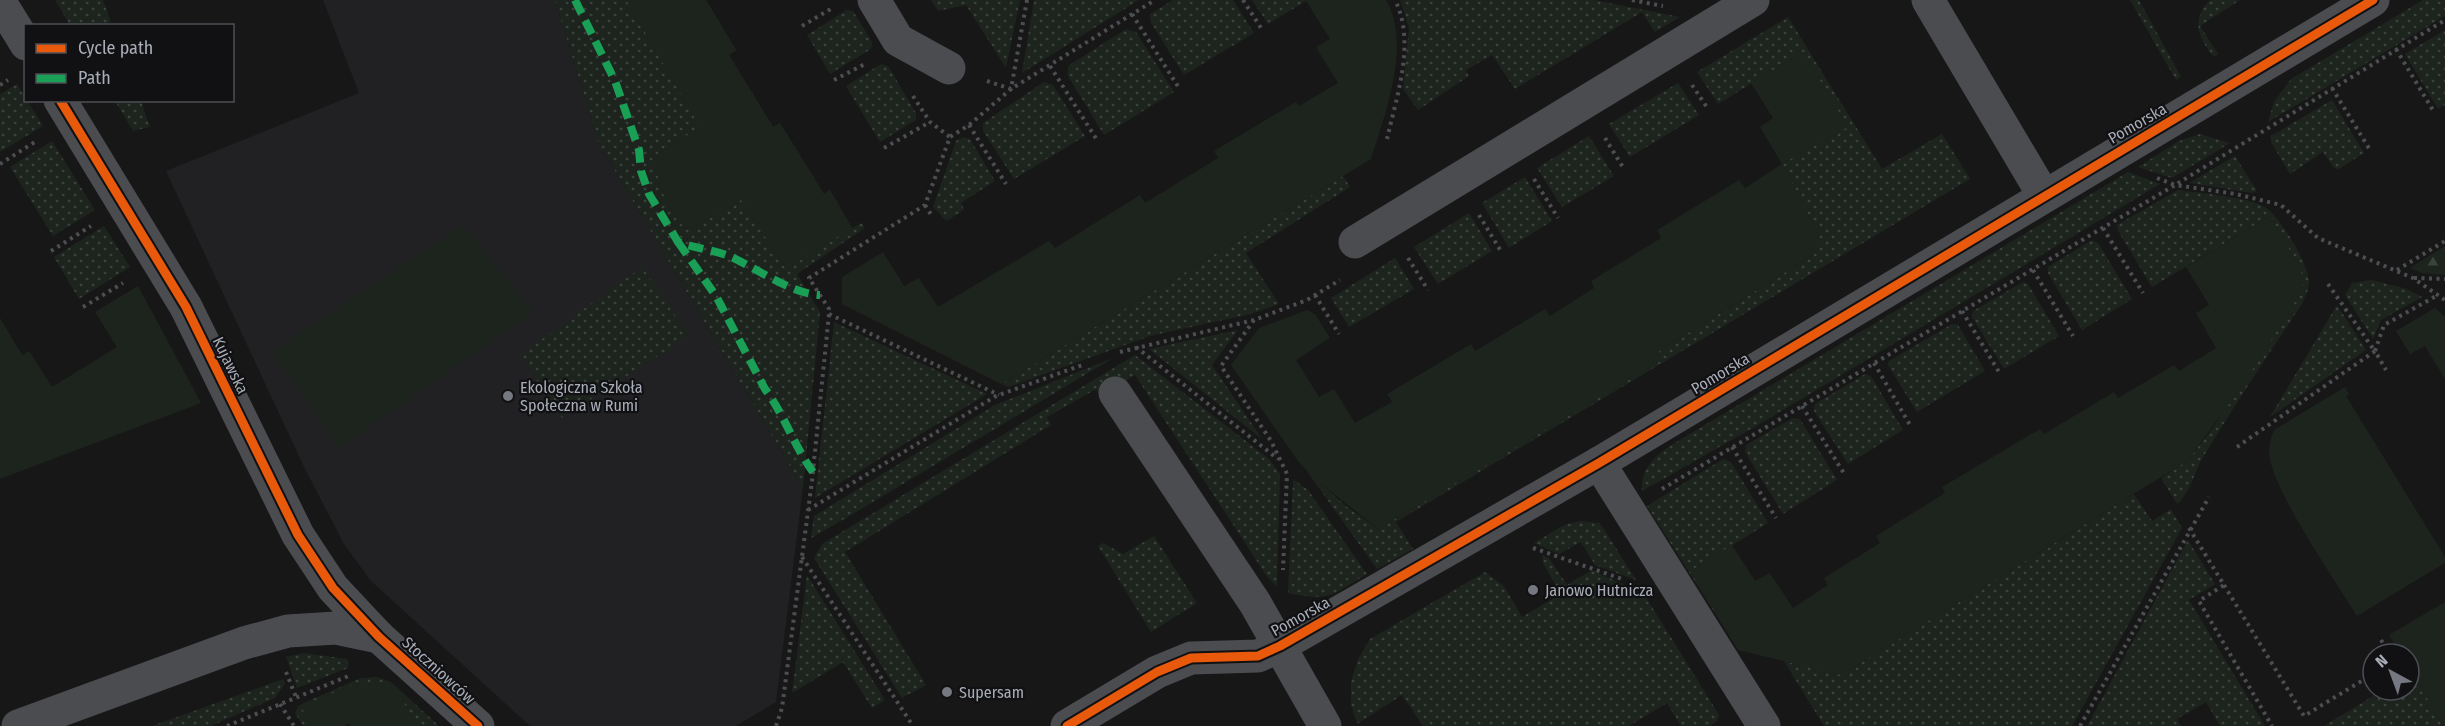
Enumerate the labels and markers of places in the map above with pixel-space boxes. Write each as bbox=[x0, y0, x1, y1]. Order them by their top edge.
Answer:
place label: Ekologiczna Szkoła Społeczna w Rumi bbox=[520, 378, 643, 415]
marker: Ekologiczna Szkoła Społeczna w Rumi bbox=[501, 389, 515, 403]
place label: Janowo Hutnicza bbox=[1545, 581, 1653, 600]
marker: Janowo Hutnicza bbox=[1526, 583, 1540, 597]
place label: Supersam bbox=[959, 683, 1024, 702]
marker: Supersam bbox=[940, 685, 954, 699]

